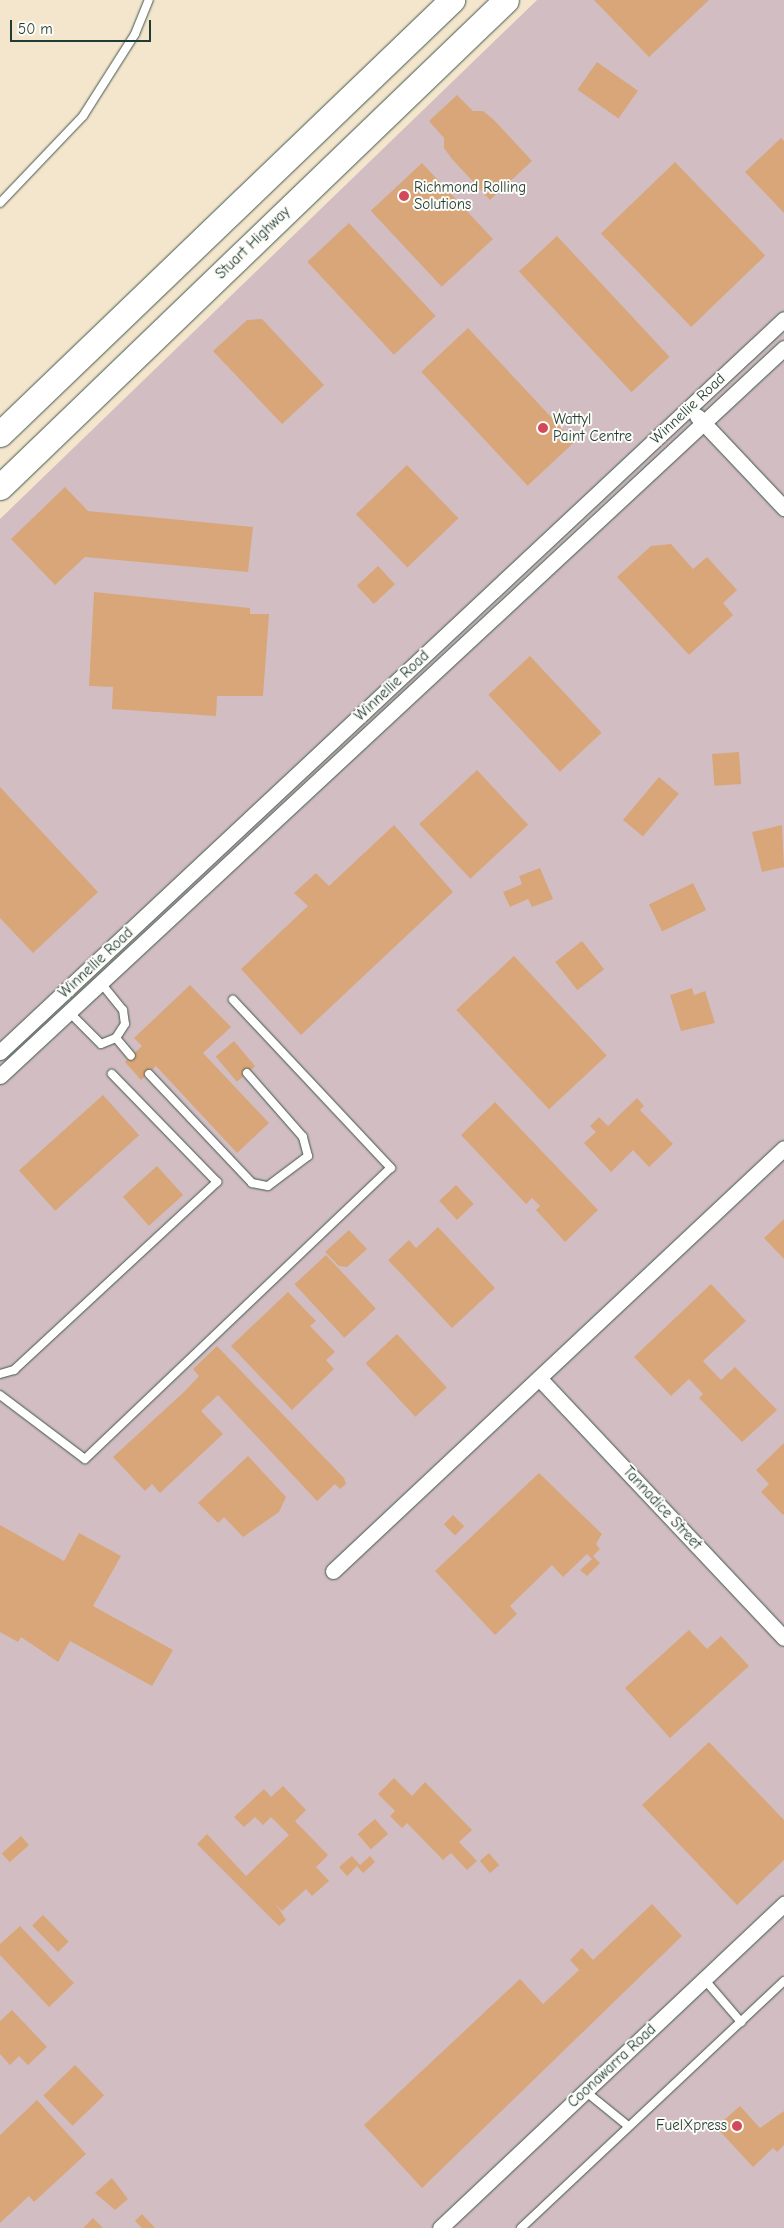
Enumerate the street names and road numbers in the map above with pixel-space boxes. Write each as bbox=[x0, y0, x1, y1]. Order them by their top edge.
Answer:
street label: Stuart Highway bbox=[212, 203, 294, 283]
street label: Winnellie Road bbox=[647, 370, 729, 448]
street label: Winnellie Road bbox=[351, 647, 433, 725]
street label: Winnellie Road bbox=[55, 924, 137, 1002]
street label: Tannadice Street bbox=[619, 1463, 705, 1553]
street label: Coonawarra Road bbox=[564, 2020, 660, 2112]

